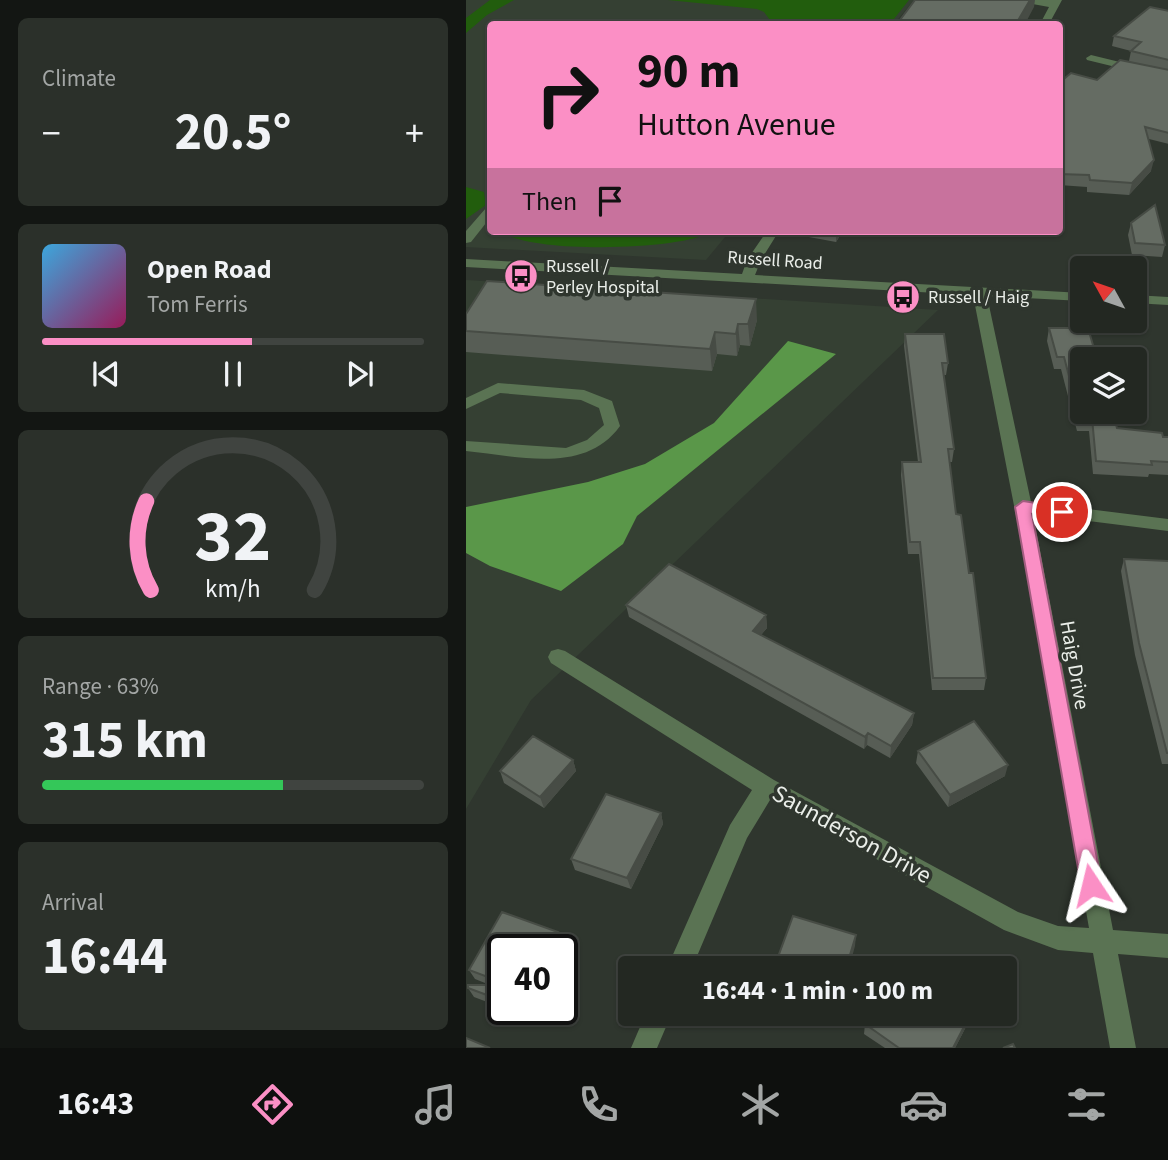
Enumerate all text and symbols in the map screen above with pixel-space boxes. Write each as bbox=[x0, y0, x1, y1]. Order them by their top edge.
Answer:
text: 90 m bbox=[637, 37, 741, 107]
icon: right bbox=[522, 49, 613, 140]
text: Climate bbox=[42, 62, 116, 95]
text: 20.5° bbox=[175, 96, 291, 170]
text: Hutton Avenue bbox=[637, 102, 836, 148]
text: − bbox=[42, 107, 61, 161]
text: + bbox=[405, 107, 424, 161]
icon: arrive bbox=[591, 182, 629, 220]
text: Then bbox=[522, 183, 577, 220]
street label: Russell Road bbox=[726, 245, 823, 276]
text: Open Road bbox=[147, 251, 272, 288]
place label: Russell / Perley Hospital bbox=[546, 254, 659, 300]
north arrow bbox=[1070, 256, 1147, 332]
map controls bbox=[1070, 256, 1147, 424]
bus stop icon: Russell / Perley Hospital bbox=[502, 257, 540, 295]
bus stop icon: Russell / Haig bbox=[884, 278, 922, 316]
place label: Russell / Haig bbox=[928, 285, 1029, 310]
text: Tom Ferris bbox=[147, 288, 248, 321]
button: layers bbox=[1070, 347, 1147, 424]
icon: previous bbox=[87, 355, 125, 393]
icon: pause bbox=[214, 355, 252, 393]
icon: next bbox=[341, 355, 379, 393]
pin bbox=[1032, 482, 1092, 542]
text: 32 bbox=[195, 485, 271, 589]
icon: arrive bbox=[1043, 493, 1081, 531]
text: km/h bbox=[205, 571, 261, 607]
street label: Haig Drive bbox=[1052, 618, 1098, 712]
text: Range · 63% bbox=[42, 670, 159, 703]
text: 315 km bbox=[42, 704, 208, 778]
street label: Saunderson Drive bbox=[766, 776, 938, 893]
position arrow bbox=[1054, 848, 1128, 922]
text: Arrival bbox=[42, 886, 104, 919]
text: 16:44 bbox=[42, 920, 167, 994]
speed limit sign: 40 bbox=[487, 934, 578, 1025]
text: 16:44 · 1 min · 100 m bbox=[702, 972, 933, 1009]
icon: directions bbox=[248, 1080, 297, 1129]
icon: music bbox=[411, 1080, 460, 1129]
icon: phone bbox=[574, 1080, 623, 1129]
icon: climate bbox=[736, 1080, 785, 1129]
icon: car bbox=[899, 1080, 948, 1129]
icon: filters bbox=[1062, 1080, 1111, 1129]
text: 16:43 bbox=[57, 1081, 134, 1127]

